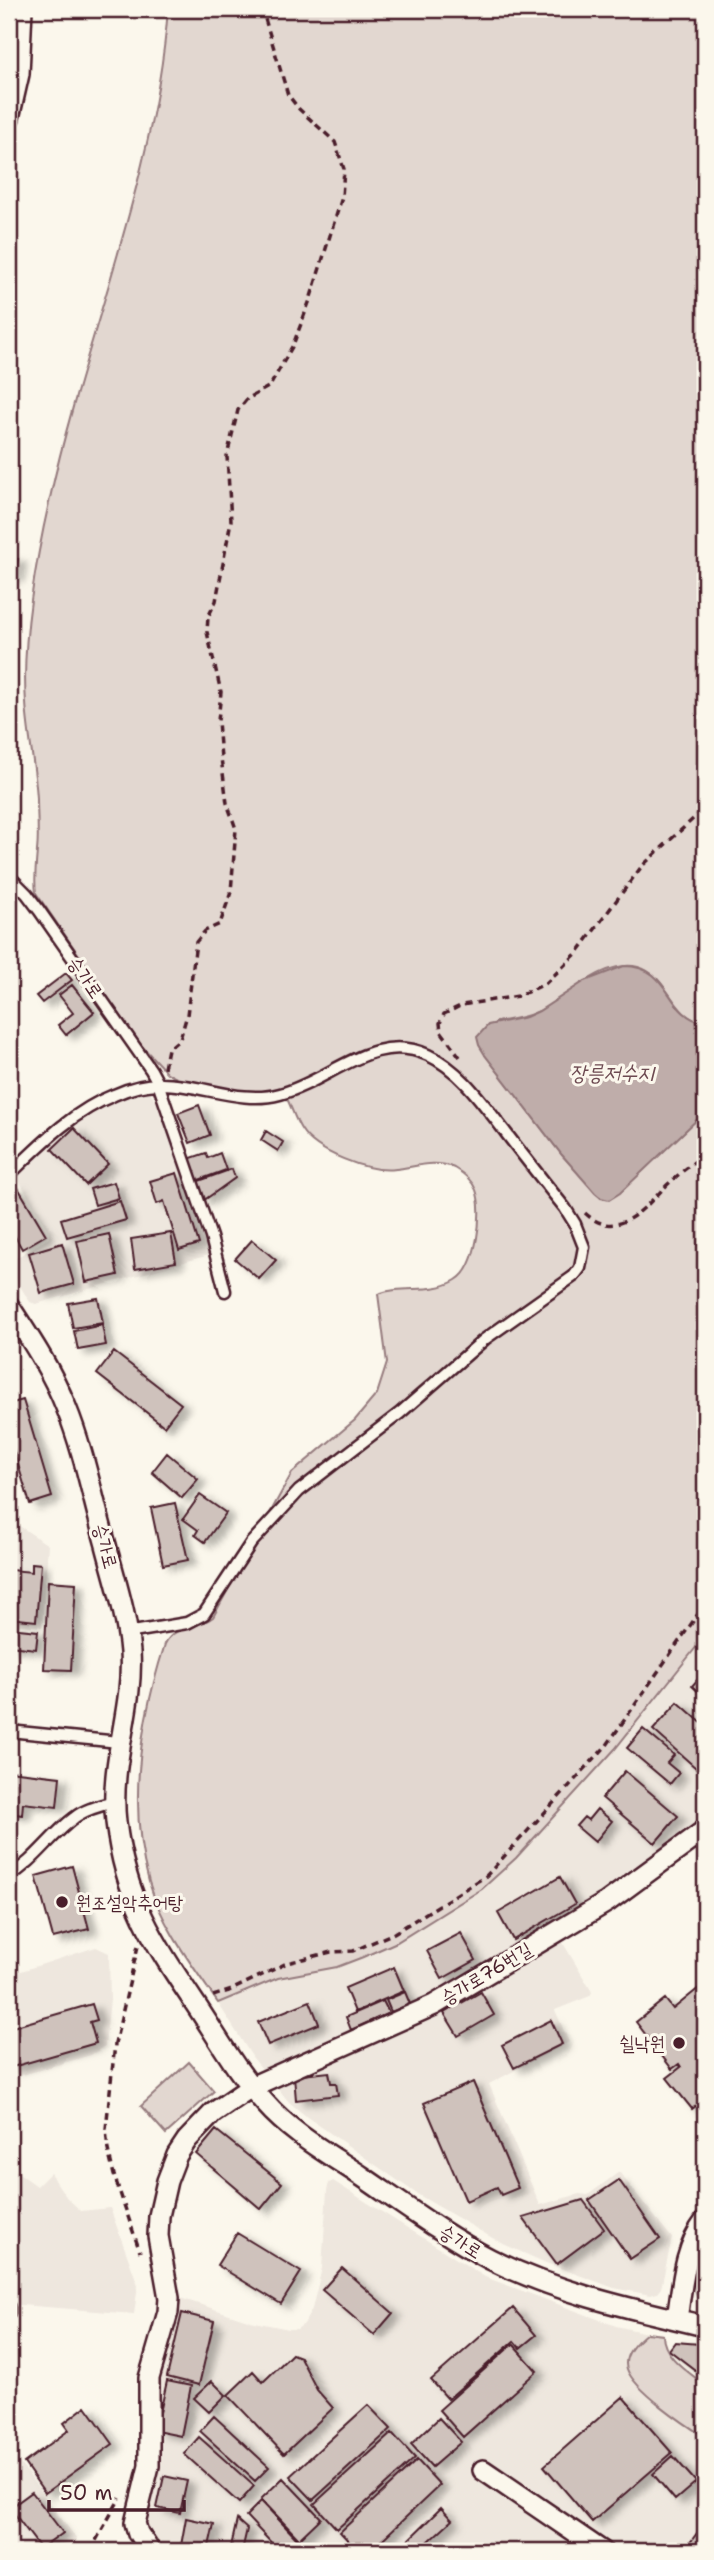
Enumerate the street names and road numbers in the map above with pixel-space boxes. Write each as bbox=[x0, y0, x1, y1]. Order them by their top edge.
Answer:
street label: 승가로 bbox=[62, 951, 109, 1003]
street label: 승가로 bbox=[88, 1521, 124, 1572]
street label: 승가로76번길 bbox=[436, 1936, 537, 2010]
street label: 승가로 bbox=[435, 2219, 487, 2264]

